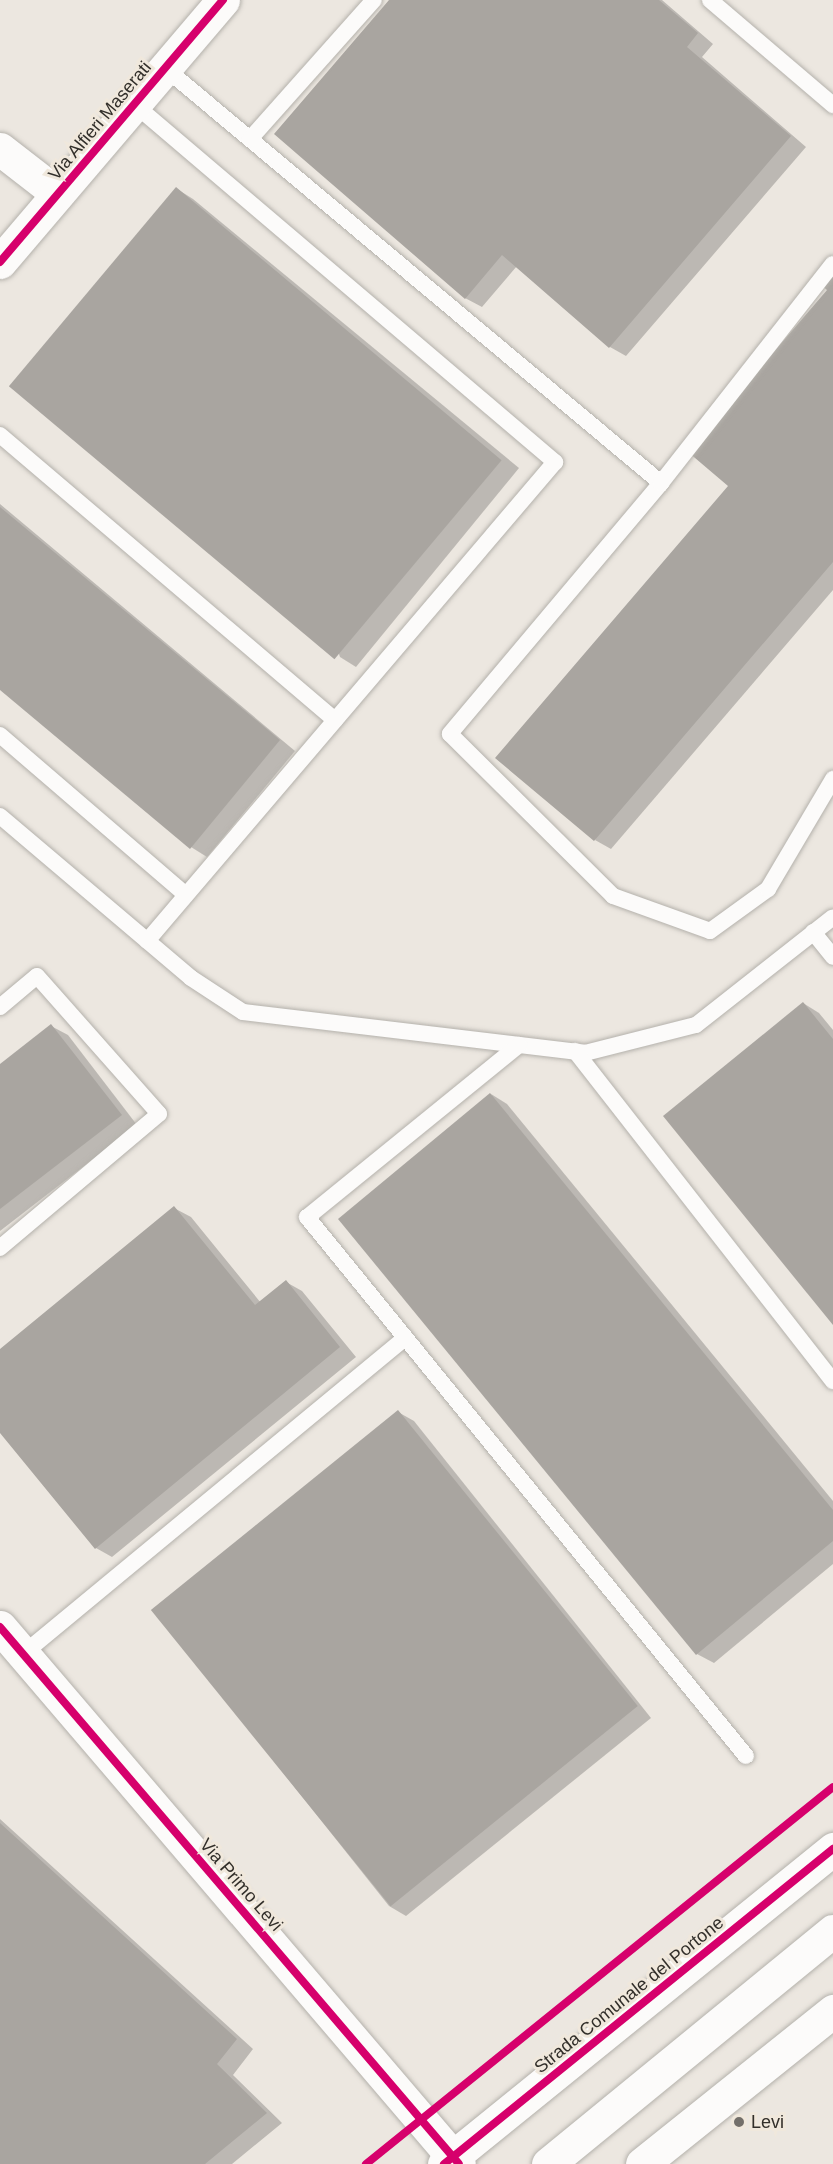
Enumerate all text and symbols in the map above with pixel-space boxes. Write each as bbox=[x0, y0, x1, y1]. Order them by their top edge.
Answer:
street label: Via Alfieri Maserati bbox=[44, 57, 156, 185]
street label: Via Primo Levi bbox=[195, 1834, 287, 1936]
street label: Strada Comunale del Portone bbox=[530, 1912, 728, 2078]
place label: Levi bbox=[751, 2111, 784, 2133]
marker: Levi bbox=[732, 2115, 746, 2129]

